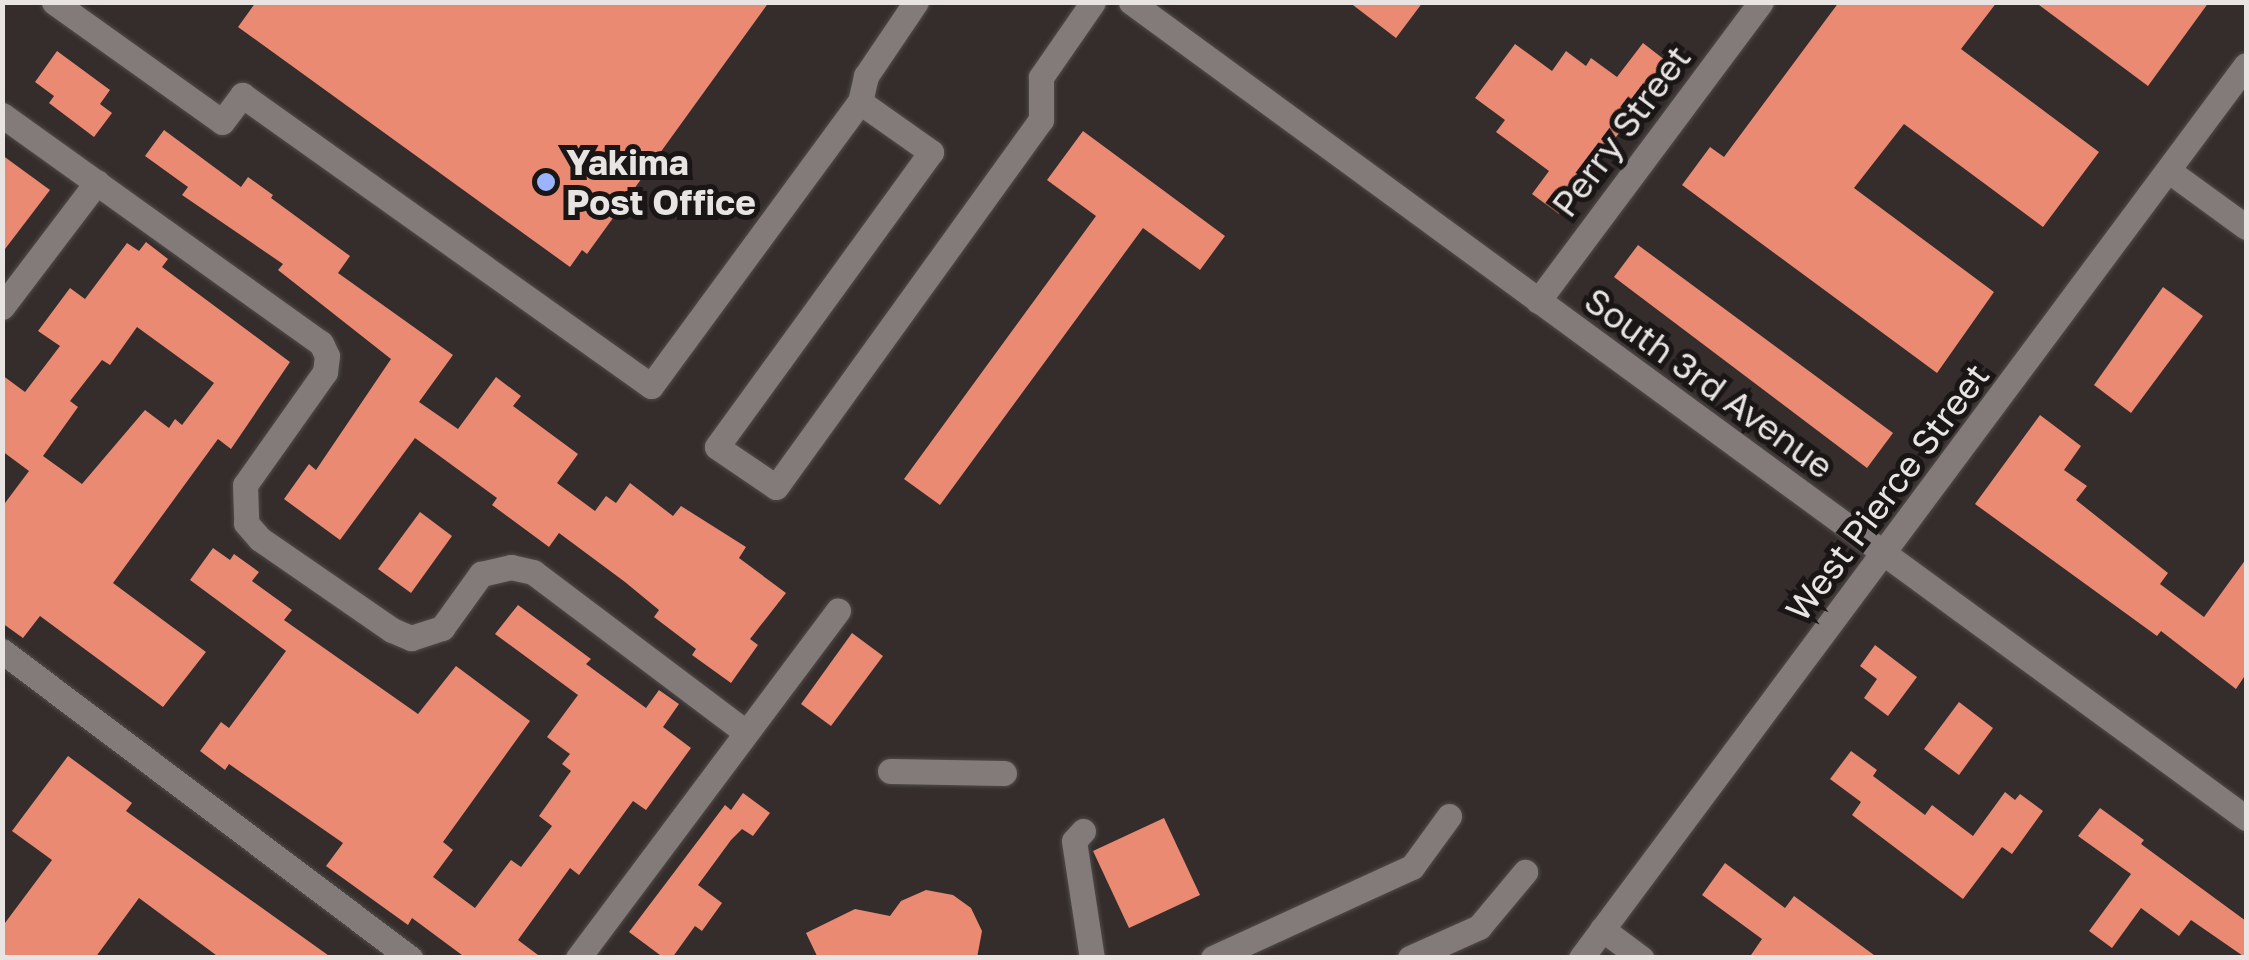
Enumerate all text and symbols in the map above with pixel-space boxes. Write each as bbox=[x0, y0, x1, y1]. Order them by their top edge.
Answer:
street label: Perry Street bbox=[1543, 37, 1699, 225]
place label: Yakima Post Office bbox=[566, 141, 756, 223]
marker: Yakima Post Office bbox=[535, 171, 557, 193]
street label: South 3rd Avenue bbox=[1577, 279, 1841, 487]
street label: West Pierce Street bbox=[1777, 355, 1997, 629]

